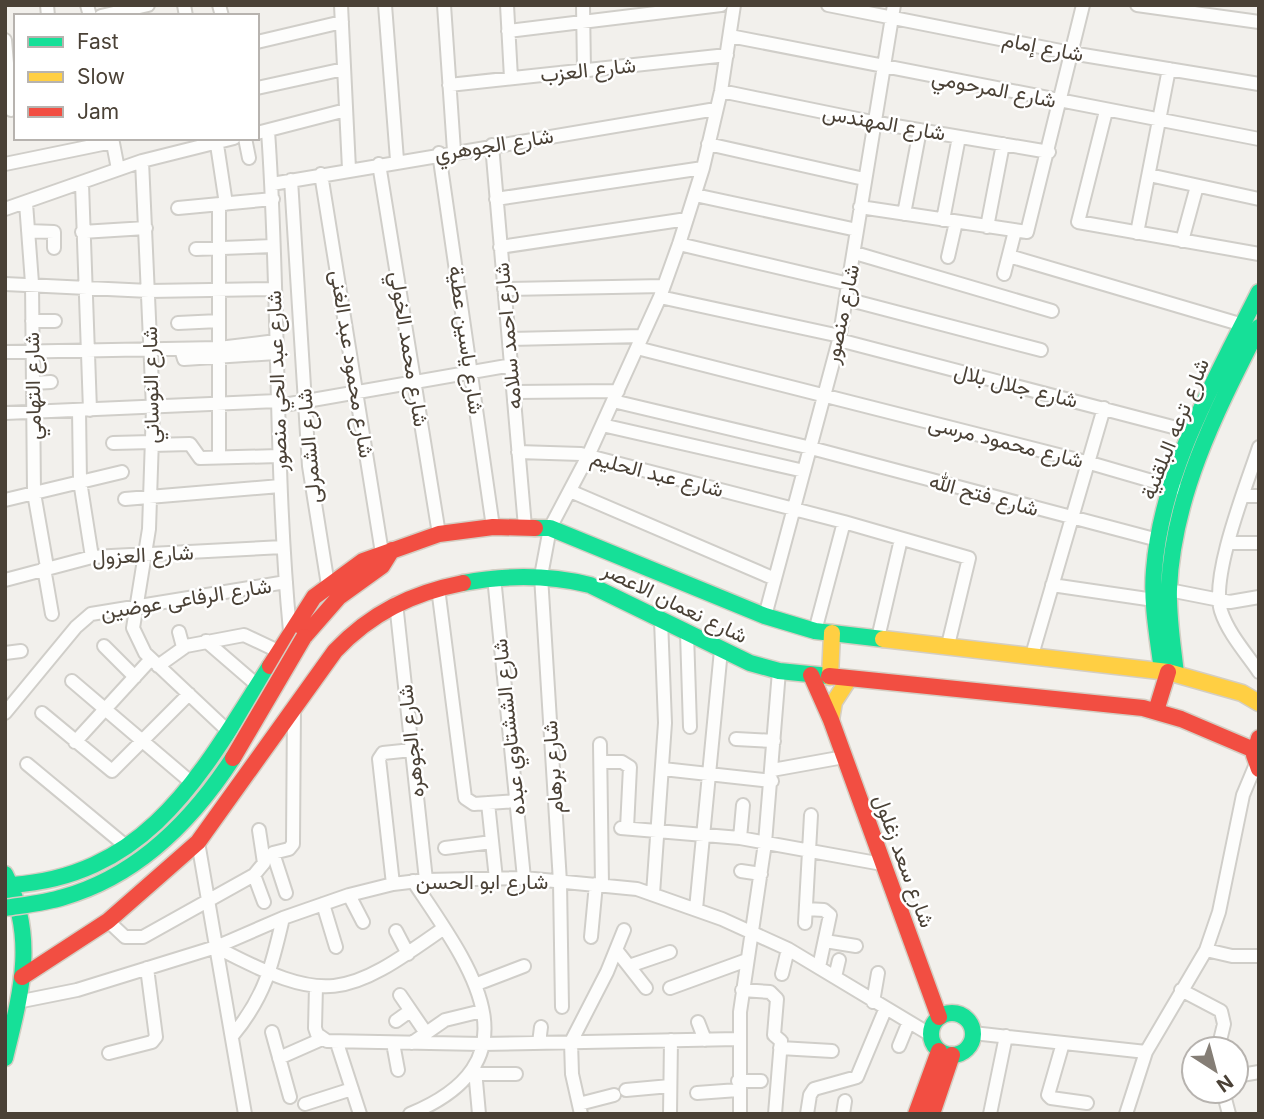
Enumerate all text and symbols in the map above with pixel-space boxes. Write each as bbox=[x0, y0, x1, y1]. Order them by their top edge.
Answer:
legend bbox=[14, 14, 259, 140]
street label: شارع إمام bbox=[1000, 26, 1086, 69]
text: Fast bbox=[77, 29, 119, 54]
street label: شارع العزب bbox=[539, 52, 637, 89]
text: Slow bbox=[77, 64, 125, 89]
street label: شارع المرحومي bbox=[929, 64, 1058, 118]
text: Jam bbox=[77, 99, 119, 124]
street label: شارع المهندس bbox=[820, 99, 948, 148]
street label: شارع الجوهري bbox=[433, 123, 556, 171]
street label: شارع احمد سلامه bbox=[489, 261, 528, 411]
street label: شارع منصور bbox=[819, 262, 866, 367]
street label: شارع ياسين عطية bbox=[442, 264, 489, 416]
street label: شارع محمود عبد الغنى bbox=[323, 268, 380, 460]
street label: شارع محمد الخولي bbox=[380, 269, 434, 429]
street label: شارع عبد الحي منصور bbox=[261, 290, 297, 473]
street label: شارع النوساني bbox=[137, 326, 169, 444]
street label: شارع التهامي bbox=[19, 332, 51, 440]
street label: شارع ترعه البلقنية bbox=[1135, 355, 1216, 504]
street label: شارع جلال بلال bbox=[951, 358, 1081, 415]
street label: شارع الشمرلى bbox=[291, 387, 328, 505]
street label: شارع محمود مرسى bbox=[926, 410, 1086, 475]
street label: شارع عبد الحليم bbox=[587, 445, 726, 504]
street label: شارع فتح الله bbox=[926, 468, 1041, 523]
street label: شارع العزول bbox=[92, 539, 194, 572]
street label: شارع نعمان الاعصر bbox=[597, 556, 752, 650]
street label: شارع الرفاعى عوضين bbox=[99, 573, 273, 626]
street label: شارع الششتاوي عبده bbox=[487, 637, 535, 817]
street label: شارع الجوهره bbox=[392, 683, 431, 799]
street label: شارع برهام bbox=[537, 719, 570, 814]
street label: شارع سعد زغلول bbox=[867, 791, 940, 931]
street label: شارع ابو الحسن bbox=[416, 869, 548, 896]
north arrow bbox=[1180, 1035, 1250, 1105]
text: N bbox=[1212, 1070, 1237, 1097]

